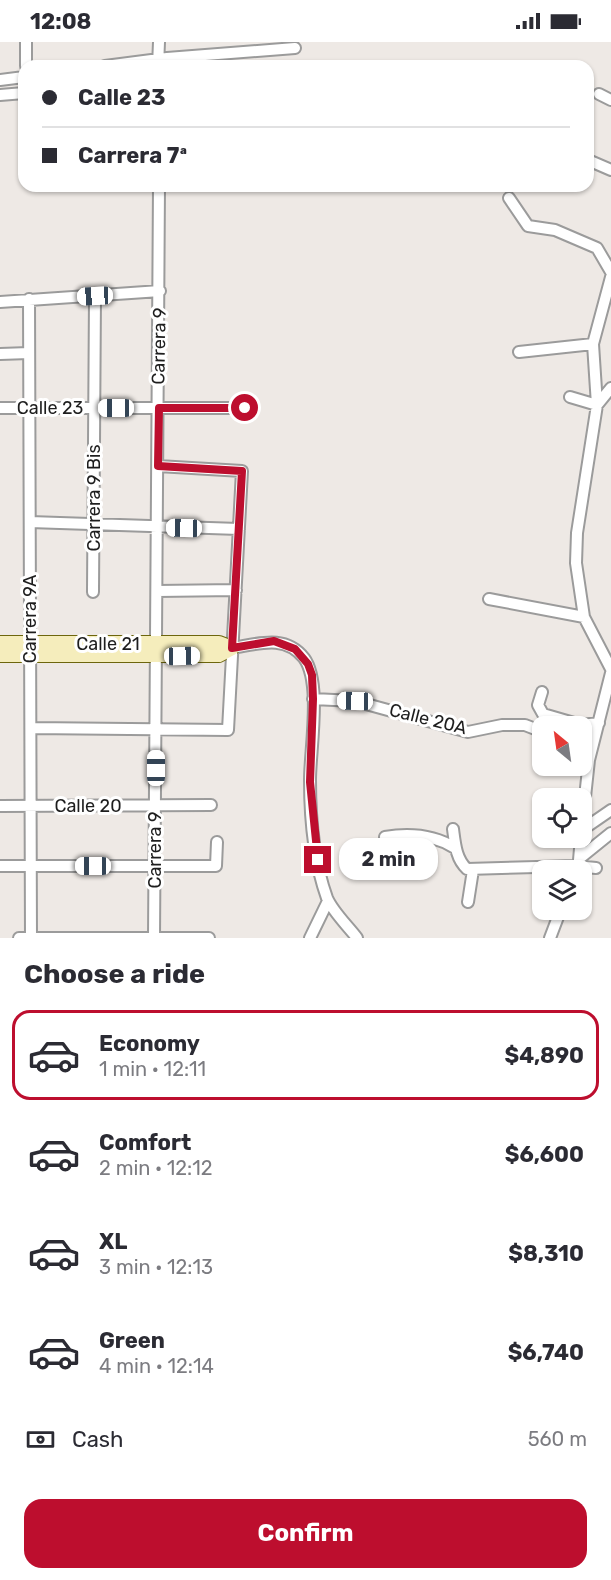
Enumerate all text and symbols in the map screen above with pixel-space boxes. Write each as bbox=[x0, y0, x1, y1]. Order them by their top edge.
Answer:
text: 12:08 bbox=[30, 8, 92, 35]
text: Calle 23 bbox=[78, 84, 166, 111]
text: Carrera 7ª bbox=[78, 142, 187, 169]
car bbox=[77, 286, 113, 306]
street label: Carrera 9 bbox=[147, 307, 171, 385]
route start bbox=[231, 394, 258, 421]
street label: Calle 23 bbox=[17, 397, 83, 419]
car bbox=[98, 399, 134, 417]
street label: Carrera 9 Bis bbox=[83, 444, 105, 552]
car bbox=[166, 519, 202, 537]
street label: Carrera 9A bbox=[19, 575, 41, 663]
street label: Calle 21 bbox=[76, 633, 140, 655]
car bbox=[164, 647, 200, 665]
car bbox=[337, 692, 373, 710]
street label: Calle 20A bbox=[387, 699, 469, 739]
north arrow bbox=[532, 716, 592, 776]
map controls bbox=[532, 716, 592, 920]
car bbox=[147, 750, 165, 786]
button: locate bbox=[532, 788, 592, 848]
street label: Calle 20 bbox=[54, 795, 122, 817]
street label: Carrera 9 bbox=[144, 811, 166, 889]
callout: 2 min bbox=[339, 839, 438, 881]
route end bbox=[304, 846, 331, 873]
text: 2 min bbox=[361, 847, 416, 871]
car bbox=[75, 857, 111, 875]
button: layers bbox=[532, 860, 592, 920]
text: Choose a ride bbox=[24, 958, 205, 990]
icon: car bbox=[27, 1028, 81, 1082]
text: Economy bbox=[99, 1030, 200, 1057]
text: $4,890 bbox=[504, 1042, 584, 1069]
text: 1 min · 12:11 bbox=[99, 1057, 206, 1081]
icon: car bbox=[27, 1127, 81, 1181]
text: Comfort bbox=[99, 1129, 191, 1156]
text: $6,600 bbox=[505, 1141, 584, 1168]
text: 2 min · 12:12 bbox=[99, 1156, 213, 1180]
icon: car bbox=[27, 1226, 81, 1280]
text: XL bbox=[99, 1228, 127, 1255]
text: $8,310 bbox=[508, 1240, 584, 1267]
text: 3 min · 12:13 bbox=[99, 1255, 213, 1279]
icon: car bbox=[27, 1325, 81, 1379]
text: Green bbox=[99, 1327, 165, 1354]
text: $6,740 bbox=[508, 1339, 584, 1366]
text: 4 min · 12:14 bbox=[99, 1354, 214, 1378]
icon: cash bbox=[24, 1423, 57, 1456]
text: Cash bbox=[72, 1426, 123, 1453]
text: 560 m bbox=[528, 1427, 587, 1451]
button: Confirm bbox=[24, 1499, 587, 1568]

